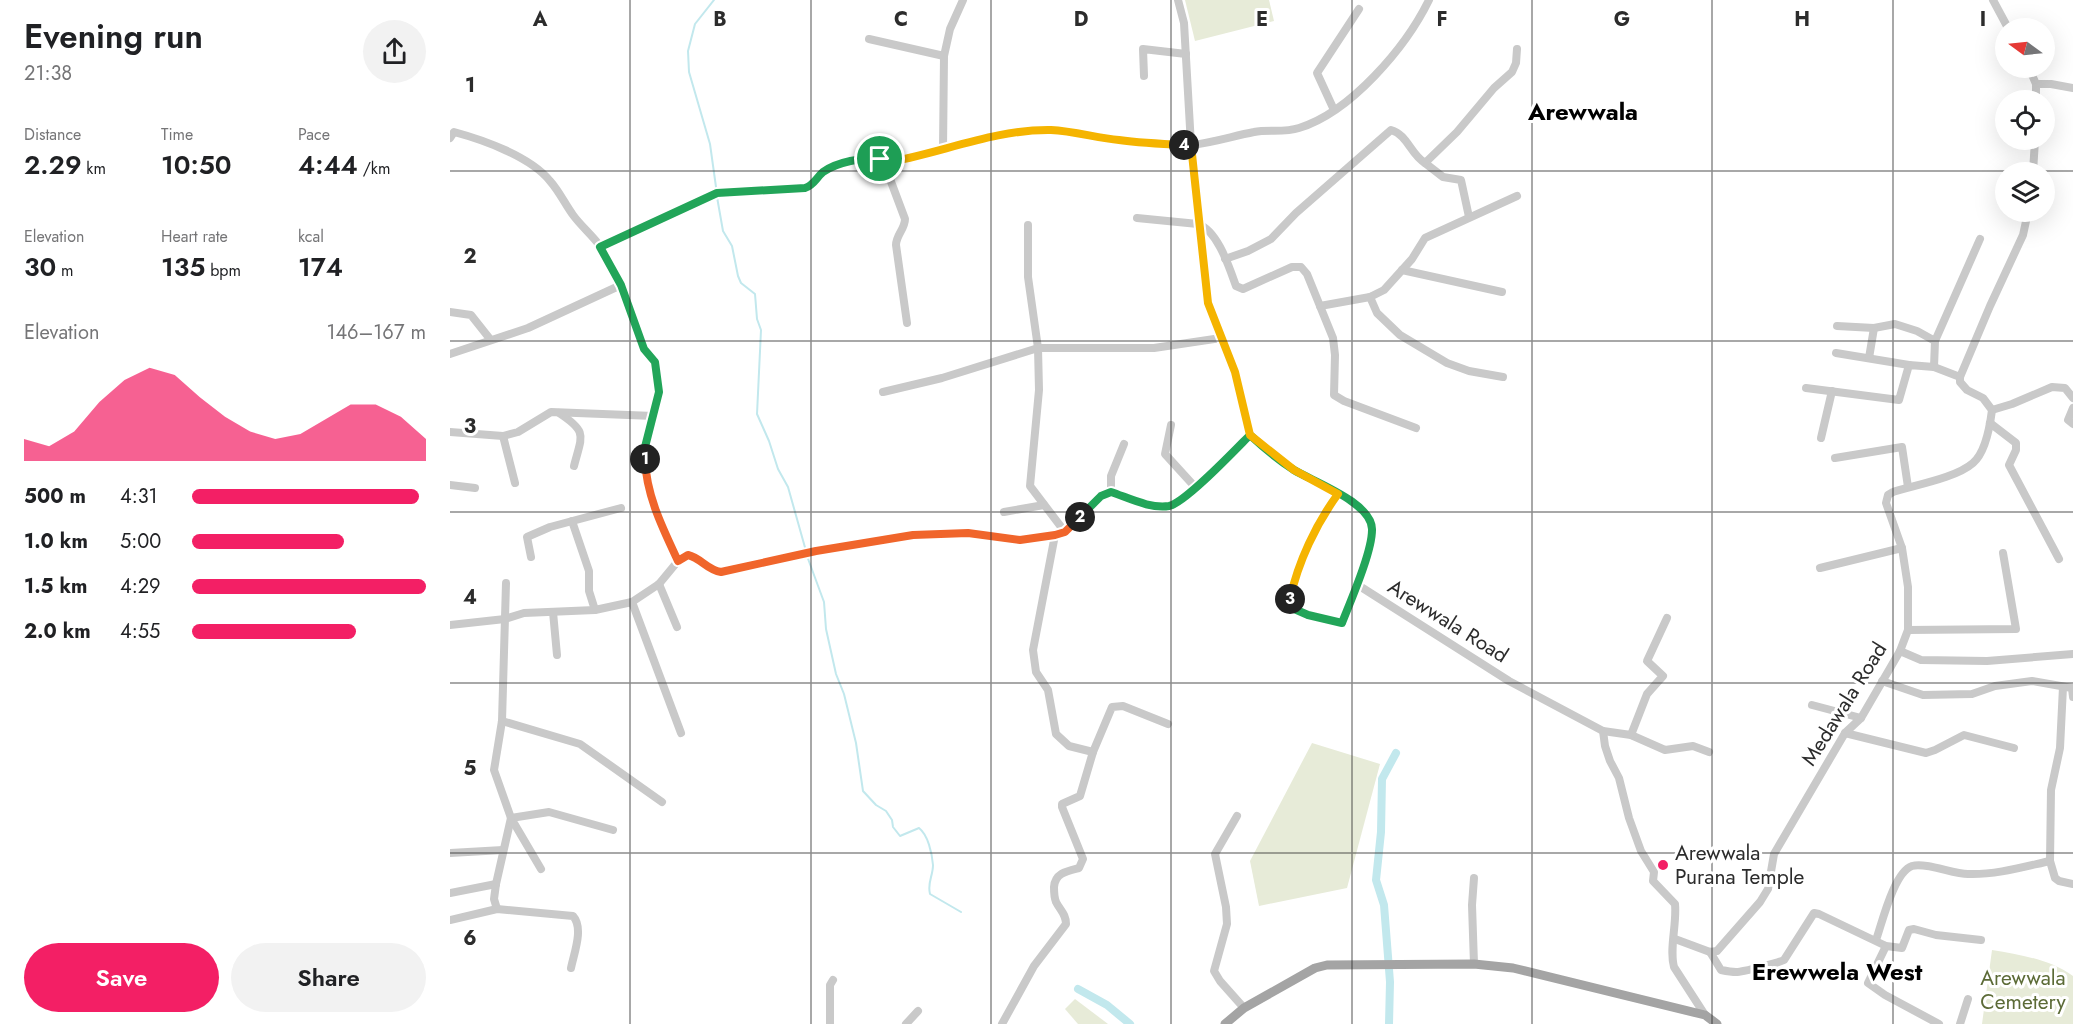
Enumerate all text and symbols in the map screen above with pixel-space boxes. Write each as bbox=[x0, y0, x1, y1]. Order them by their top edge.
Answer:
text: A bbox=[532, 5, 548, 34]
text: B bbox=[713, 5, 727, 34]
text: C bbox=[894, 5, 908, 34]
text: D bbox=[1074, 5, 1088, 34]
text: E bbox=[1256, 5, 1268, 34]
text: F bbox=[1436, 5, 1448, 34]
text: G bbox=[1614, 5, 1630, 34]
text: H bbox=[1794, 5, 1810, 34]
text: I bbox=[1980, 5, 1986, 34]
text: Evening run bbox=[24, 13, 203, 60]
north arrow bbox=[1995, 18, 2055, 78]
map controls bbox=[1995, 18, 2055, 222]
button: share bbox=[363, 20, 426, 83]
text: 21:38 bbox=[24, 59, 72, 88]
text: 1 bbox=[465, 71, 475, 100]
button: locate bbox=[1995, 90, 2055, 150]
district label: Arewwala bbox=[1527, 94, 1638, 129]
text: Distance bbox=[24, 123, 81, 146]
text: Time bbox=[161, 123, 193, 146]
text: Pace bbox=[298, 123, 330, 146]
pin: 4 bbox=[1169, 130, 1199, 160]
pin bbox=[854, 133, 905, 184]
text: 4 bbox=[1178, 133, 1190, 156]
icon: arrive bbox=[863, 142, 896, 175]
text: 2.29 bbox=[24, 146, 82, 184]
text: 10:50 bbox=[161, 146, 232, 184]
text: 4:44 bbox=[298, 146, 358, 184]
text: km bbox=[82, 157, 106, 180]
text: /km bbox=[358, 157, 390, 180]
button: layers bbox=[1995, 162, 2055, 222]
text: Elevation bbox=[24, 225, 84, 248]
text: Heart rate bbox=[161, 225, 228, 248]
text: kcal bbox=[298, 225, 324, 248]
text: 2 bbox=[463, 242, 477, 271]
text: 30 bbox=[24, 248, 56, 286]
text: 135 bbox=[161, 248, 205, 286]
text: 174 bbox=[298, 248, 343, 286]
text: m bbox=[56, 259, 74, 282]
text: bpm bbox=[205, 259, 241, 282]
text: Elevation bbox=[24, 318, 99, 347]
text: 146–167 m bbox=[326, 318, 426, 347]
text: 3 bbox=[464, 412, 476, 441]
pin: 1 bbox=[630, 444, 660, 474]
text: 1 bbox=[641, 447, 649, 470]
text: 500 m bbox=[24, 482, 86, 511]
text: 4:31 bbox=[120, 482, 158, 511]
pin: 2 bbox=[1065, 502, 1095, 532]
text: 2 bbox=[1075, 505, 1085, 528]
text: 1.0 km bbox=[24, 527, 88, 556]
text: 5:00 bbox=[120, 527, 161, 556]
text: 1.5 km bbox=[24, 572, 87, 601]
text: 4:29 bbox=[120, 572, 161, 601]
street label: Arewwala Road bbox=[1382, 572, 1514, 670]
text: 4 bbox=[463, 583, 477, 612]
pin: 3 bbox=[1275, 584, 1305, 614]
text: 3 bbox=[1285, 587, 1295, 610]
text: 2.0 km bbox=[24, 617, 91, 646]
text: 4:55 bbox=[120, 617, 160, 646]
street label: Medawala Road bbox=[1794, 636, 1894, 772]
text: 5 bbox=[464, 754, 477, 783]
place label: Arewwala Purana Temple bbox=[1675, 838, 1805, 892]
marker: Arewwala Purana Temple bbox=[1656, 858, 1670, 872]
text: 6 bbox=[463, 924, 477, 953]
button: Save bbox=[24, 943, 219, 1012]
button: Share bbox=[231, 943, 426, 1012]
district label: Erewwela West bbox=[1752, 954, 1923, 989]
park label: Arewwala Cemetery bbox=[1980, 963, 2066, 1017]

